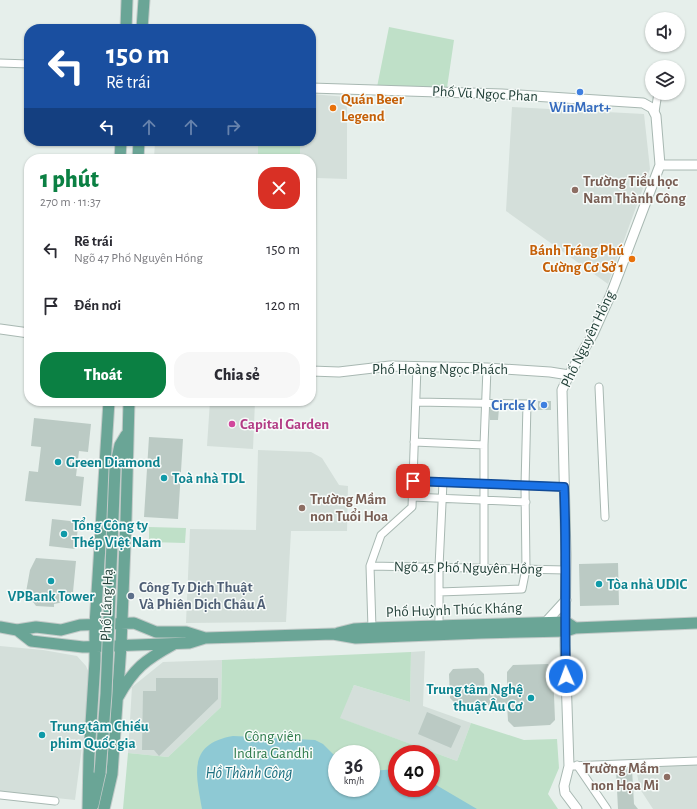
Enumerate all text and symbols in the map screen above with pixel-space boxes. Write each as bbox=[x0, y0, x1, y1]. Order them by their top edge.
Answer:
map controls bbox=[645, 12, 685, 100]
button: sound bbox=[645, 12, 685, 52]
icon: left bbox=[40, 40, 92, 92]
text: 150 m bbox=[106, 41, 170, 69]
button: layers bbox=[645, 60, 685, 100]
text: Rẽ trái bbox=[106, 74, 151, 92]
street label: Phố Vũ Ngọc Phan bbox=[432, 84, 538, 104]
marker: WinMart+ bbox=[575, 87, 585, 97]
place label: Quán Beer Legend bbox=[341, 92, 405, 124]
place label: WinMart+ bbox=[549, 100, 611, 115]
marker: Quán Beer Legend bbox=[328, 103, 338, 113]
icon: left bbox=[96, 116, 118, 138]
icon: ahead bbox=[138, 116, 160, 138]
icon: ahead bbox=[180, 116, 202, 138]
icon: right bbox=[222, 116, 244, 138]
button: close bbox=[258, 167, 300, 209]
text: 1 phút bbox=[40, 168, 99, 192]
place label: Trường Tiểu học Nam Thành Công bbox=[583, 173, 686, 206]
marker: Trường Tiểu học Nam Thành Công bbox=[570, 185, 580, 195]
text: 270 m · 11:37 bbox=[40, 196, 101, 209]
text: Rẽ trái bbox=[74, 234, 113, 249]
icon: left bbox=[40, 239, 62, 261]
text: 150 m bbox=[266, 242, 300, 257]
place label: Bánh Tráng Phú Cường Cơ Sở 1 bbox=[529, 243, 624, 275]
text: Ngõ 47 Phố Nguyên Hồng bbox=[74, 252, 203, 265]
marker: Bánh Tráng Phú Cường Cơ Sở 1 bbox=[627, 254, 637, 264]
street label: Phố Nguyên Hồng bbox=[558, 288, 618, 390]
icon: arrive bbox=[40, 295, 62, 317]
text: Đến nơi bbox=[74, 298, 121, 313]
text: 120 m bbox=[266, 298, 300, 313]
button: Thoát bbox=[40, 352, 166, 398]
button: Chia sẻ bbox=[174, 352, 300, 398]
street label: Phố Hoàng Ngọc Phách bbox=[372, 362, 508, 377]
place label: Circle K bbox=[491, 398, 536, 413]
marker: Circle K bbox=[539, 400, 549, 410]
place label: Capital Garden bbox=[240, 417, 329, 432]
marker: Capital Garden bbox=[227, 419, 237, 429]
place label: Green Diamond bbox=[66, 455, 160, 470]
marker: Green Diamond bbox=[53, 457, 63, 467]
pin bbox=[396, 464, 430, 498]
icon: arrive bbox=[402, 470, 424, 492]
place label: Toà nhà TDL bbox=[172, 471, 245, 486]
marker: Toà nhà TDL bbox=[159, 473, 169, 483]
place label: Trường Mầm non Tuổi Hoa bbox=[310, 492, 388, 524]
marker: Trường Mầm non Tuổi Hoa bbox=[297, 503, 307, 513]
place label: Tổng Công ty Thép Việt Nam bbox=[72, 517, 161, 550]
marker: Tổng Công ty Thép Việt Nam bbox=[59, 529, 69, 539]
street label: Ngõ 45 Phố Nguyên Hồng bbox=[394, 559, 543, 577]
street label: Phố Láng Hạ bbox=[98, 568, 116, 642]
marker: VPBank Tower bbox=[46, 576, 56, 586]
place label: Tòa nhà UDIC bbox=[607, 577, 688, 592]
marker: Tòa nhà UDIC bbox=[594, 579, 604, 589]
place label: Công Ty Dịch Thuật Và Phiên Dịch Châu Á bbox=[139, 580, 266, 612]
place label: VPBank Tower bbox=[8, 589, 95, 604]
marker: Công Ty Dịch Thuật Và Phiên Dịch Châu Á bbox=[126, 591, 136, 601]
street label: Phố Huỳnh Thúc Kháng bbox=[386, 600, 523, 620]
position arrow bbox=[545, 655, 587, 697]
place label: Trung tâm Nghệ thuật Âu Cơ bbox=[426, 682, 523, 714]
marker: Trung tâm Nghệ thuật Âu Cơ bbox=[526, 693, 536, 703]
place label: Trung tâm Chiếu phim Quốc gia bbox=[50, 719, 149, 751]
park label: Công viên Indira Gandhi bbox=[233, 729, 313, 761]
marker: Trung tâm Chiếu phim Quốc gia bbox=[37, 730, 47, 740]
speed limit sign: 40 bbox=[388, 745, 440, 797]
text: 36 bbox=[345, 756, 363, 776]
place label: Trường Mầm non Họa Mi bbox=[583, 761, 659, 793]
water label: Hồ Thành Công bbox=[205, 765, 293, 781]
marker: Trường Mầm non Họa Mi bbox=[662, 772, 672, 782]
text: km/h bbox=[344, 776, 364, 786]

